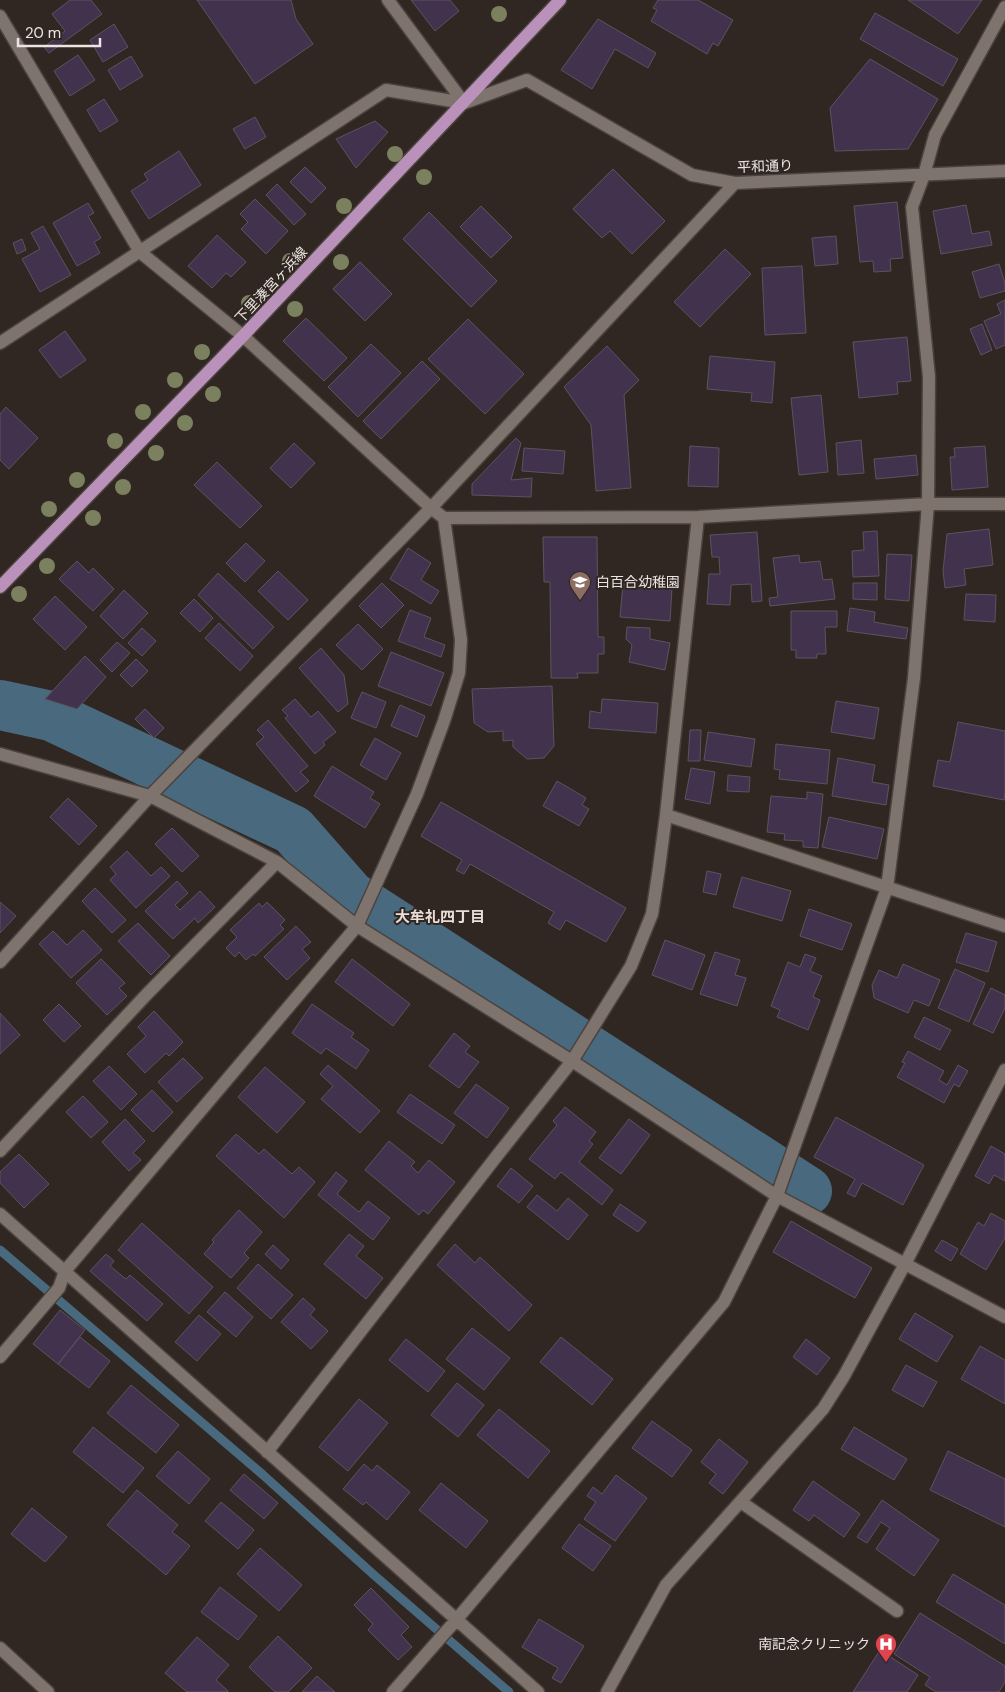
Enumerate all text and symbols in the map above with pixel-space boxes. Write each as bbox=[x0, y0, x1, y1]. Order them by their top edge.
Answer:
scale bar bbox=[18, 15, 100, 47]
text: 20 m bbox=[25, 23, 61, 43]
street label: 平和通り bbox=[737, 156, 793, 176]
street label: 下里湊宮ヶ浜線 bbox=[231, 243, 311, 327]
school or university icon: 白百合幼稚園 bbox=[568, 570, 592, 601]
place label: 白百合幼稚園 bbox=[596, 573, 680, 591]
district label: 大牟礼四丁目 bbox=[395, 907, 485, 927]
hospital icon: 南記念クリニック bbox=[874, 1632, 898, 1663]
place label: 南記念クリニック bbox=[758, 1635, 870, 1653]

